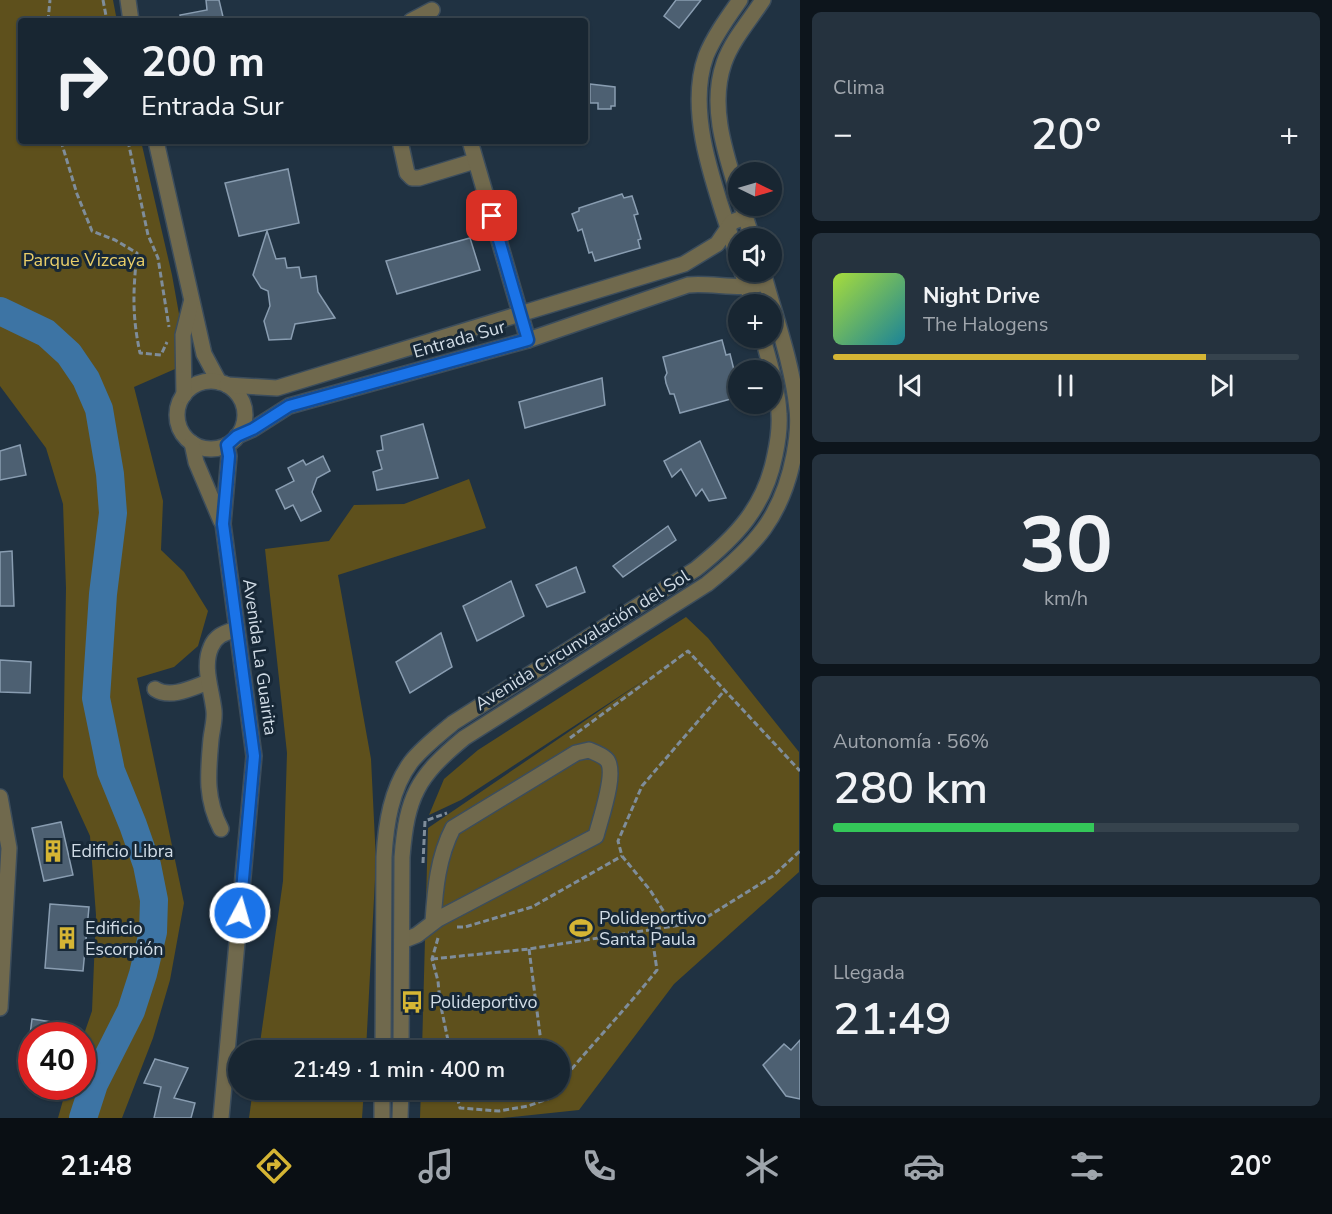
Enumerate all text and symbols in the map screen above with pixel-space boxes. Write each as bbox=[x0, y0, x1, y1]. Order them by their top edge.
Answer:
text: 200 m bbox=[141, 34, 265, 91]
icon: right bbox=[42, 42, 120, 120]
text: Clima bbox=[833, 74, 885, 101]
text: Entrada Sur bbox=[141, 88, 284, 125]
text: 20° bbox=[1031, 104, 1101, 165]
text: − bbox=[833, 112, 853, 157]
text: + bbox=[1279, 112, 1299, 157]
north arrow bbox=[728, 162, 782, 216]
map controls bbox=[728, 162, 782, 414]
pin bbox=[466, 190, 517, 241]
icon: arrive bbox=[475, 199, 508, 232]
button: sound bbox=[728, 228, 782, 282]
park label: Parque Vizcaya bbox=[23, 248, 145, 272]
text: Night Drive bbox=[923, 281, 1040, 311]
button: + bbox=[728, 294, 782, 348]
text: The Halogens bbox=[923, 311, 1048, 338]
street label: Entrada Sur bbox=[410, 314, 509, 364]
button: − bbox=[728, 360, 782, 414]
icon: previous bbox=[894, 369, 927, 402]
icon: pause bbox=[1049, 369, 1082, 402]
icon: next bbox=[1205, 369, 1238, 402]
text: 30 bbox=[1019, 492, 1113, 599]
street label: Avenida Circunvalación del Sol bbox=[470, 564, 694, 716]
street label: Avenida La Guairita bbox=[237, 577, 283, 737]
text: km/h bbox=[1044, 585, 1088, 612]
text: Autonomía · 56% bbox=[833, 728, 989, 755]
text: 280 km bbox=[833, 758, 988, 819]
building icon: Edificio Libra bbox=[40, 838, 66, 864]
place label: Edificio Libra bbox=[71, 839, 174, 863]
position arrow bbox=[208, 881, 272, 945]
place label: Polideportivo Santa Paula bbox=[599, 906, 707, 951]
sports icon: Polideportivo Santa Paula bbox=[568, 915, 594, 941]
place label: Edificio Escorpión bbox=[85, 916, 164, 961]
building icon: Edificio Escorpión bbox=[54, 925, 80, 951]
text: Llegada bbox=[833, 959, 905, 986]
bus stop icon: Polideportivo bbox=[399, 989, 425, 1015]
text: 21:49 bbox=[833, 989, 952, 1050]
place label: Polideportivo bbox=[430, 990, 538, 1014]
speed limit sign: 40 bbox=[18, 1022, 96, 1100]
text: 21:49 · 1 min · 400 m bbox=[293, 1055, 505, 1085]
icon: directions bbox=[253, 1145, 295, 1187]
icon: music bbox=[415, 1145, 457, 1187]
icon: phone bbox=[578, 1145, 620, 1187]
icon: climate bbox=[741, 1145, 783, 1187]
icon: car bbox=[903, 1145, 945, 1187]
icon: filters bbox=[1066, 1145, 1108, 1187]
text: 21:48 bbox=[60, 1148, 132, 1185]
text: 20° bbox=[1229, 1148, 1272, 1185]

